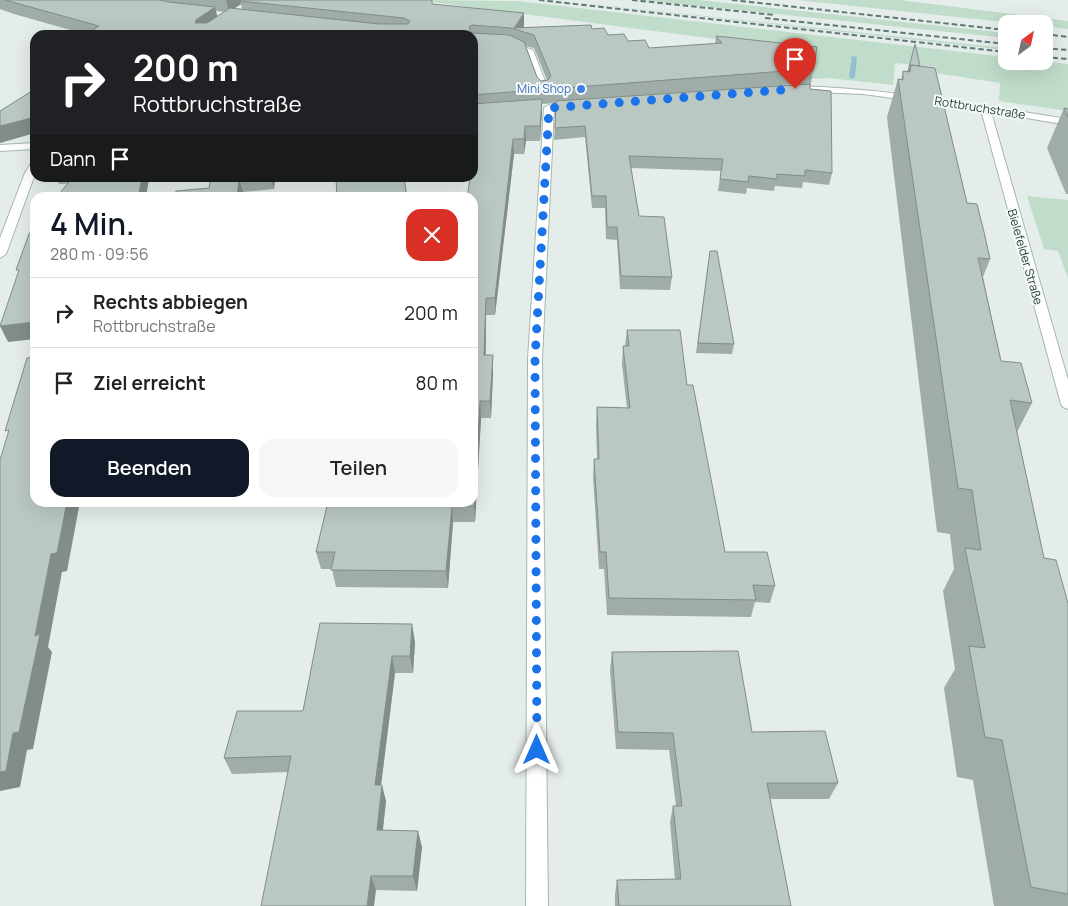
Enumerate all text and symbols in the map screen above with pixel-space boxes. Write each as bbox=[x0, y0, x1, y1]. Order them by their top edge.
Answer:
north arrow bbox=[998, 15, 1052, 70]
map controls bbox=[998, 15, 1053, 70]
pin bbox=[774, 38, 816, 89]
text: 200 m bbox=[133, 44, 238, 92]
icon: arrive bbox=[781, 45, 809, 73]
icon: right bbox=[50, 50, 115, 115]
place label: Mini Shop bbox=[517, 80, 571, 97]
marker: Mini Shop bbox=[575, 83, 587, 95]
text: Rottbruchstraße bbox=[133, 89, 302, 119]
street label: Rottbruchstraße bbox=[933, 92, 1027, 123]
icon: arrive bbox=[106, 145, 134, 173]
text: Dann bbox=[50, 146, 96, 172]
text: 4 Min. bbox=[50, 203, 135, 244]
street label: Bielefelder Straße bbox=[1004, 207, 1047, 307]
button: close bbox=[406, 209, 458, 261]
text: 280 m · 09:56 bbox=[50, 243, 149, 265]
text: Rechts abbiegen bbox=[93, 289, 248, 315]
icon: right bbox=[50, 299, 78, 327]
text: 200 m bbox=[404, 300, 458, 326]
text: Rottbruchstraße bbox=[93, 315, 216, 337]
icon: arrive bbox=[50, 369, 78, 397]
text: Ziel erreicht bbox=[93, 370, 206, 396]
text: 80 m bbox=[415, 370, 458, 396]
button: Beenden bbox=[50, 439, 249, 497]
button: Teilen bbox=[259, 439, 458, 497]
position arrow bbox=[510, 723, 562, 775]

